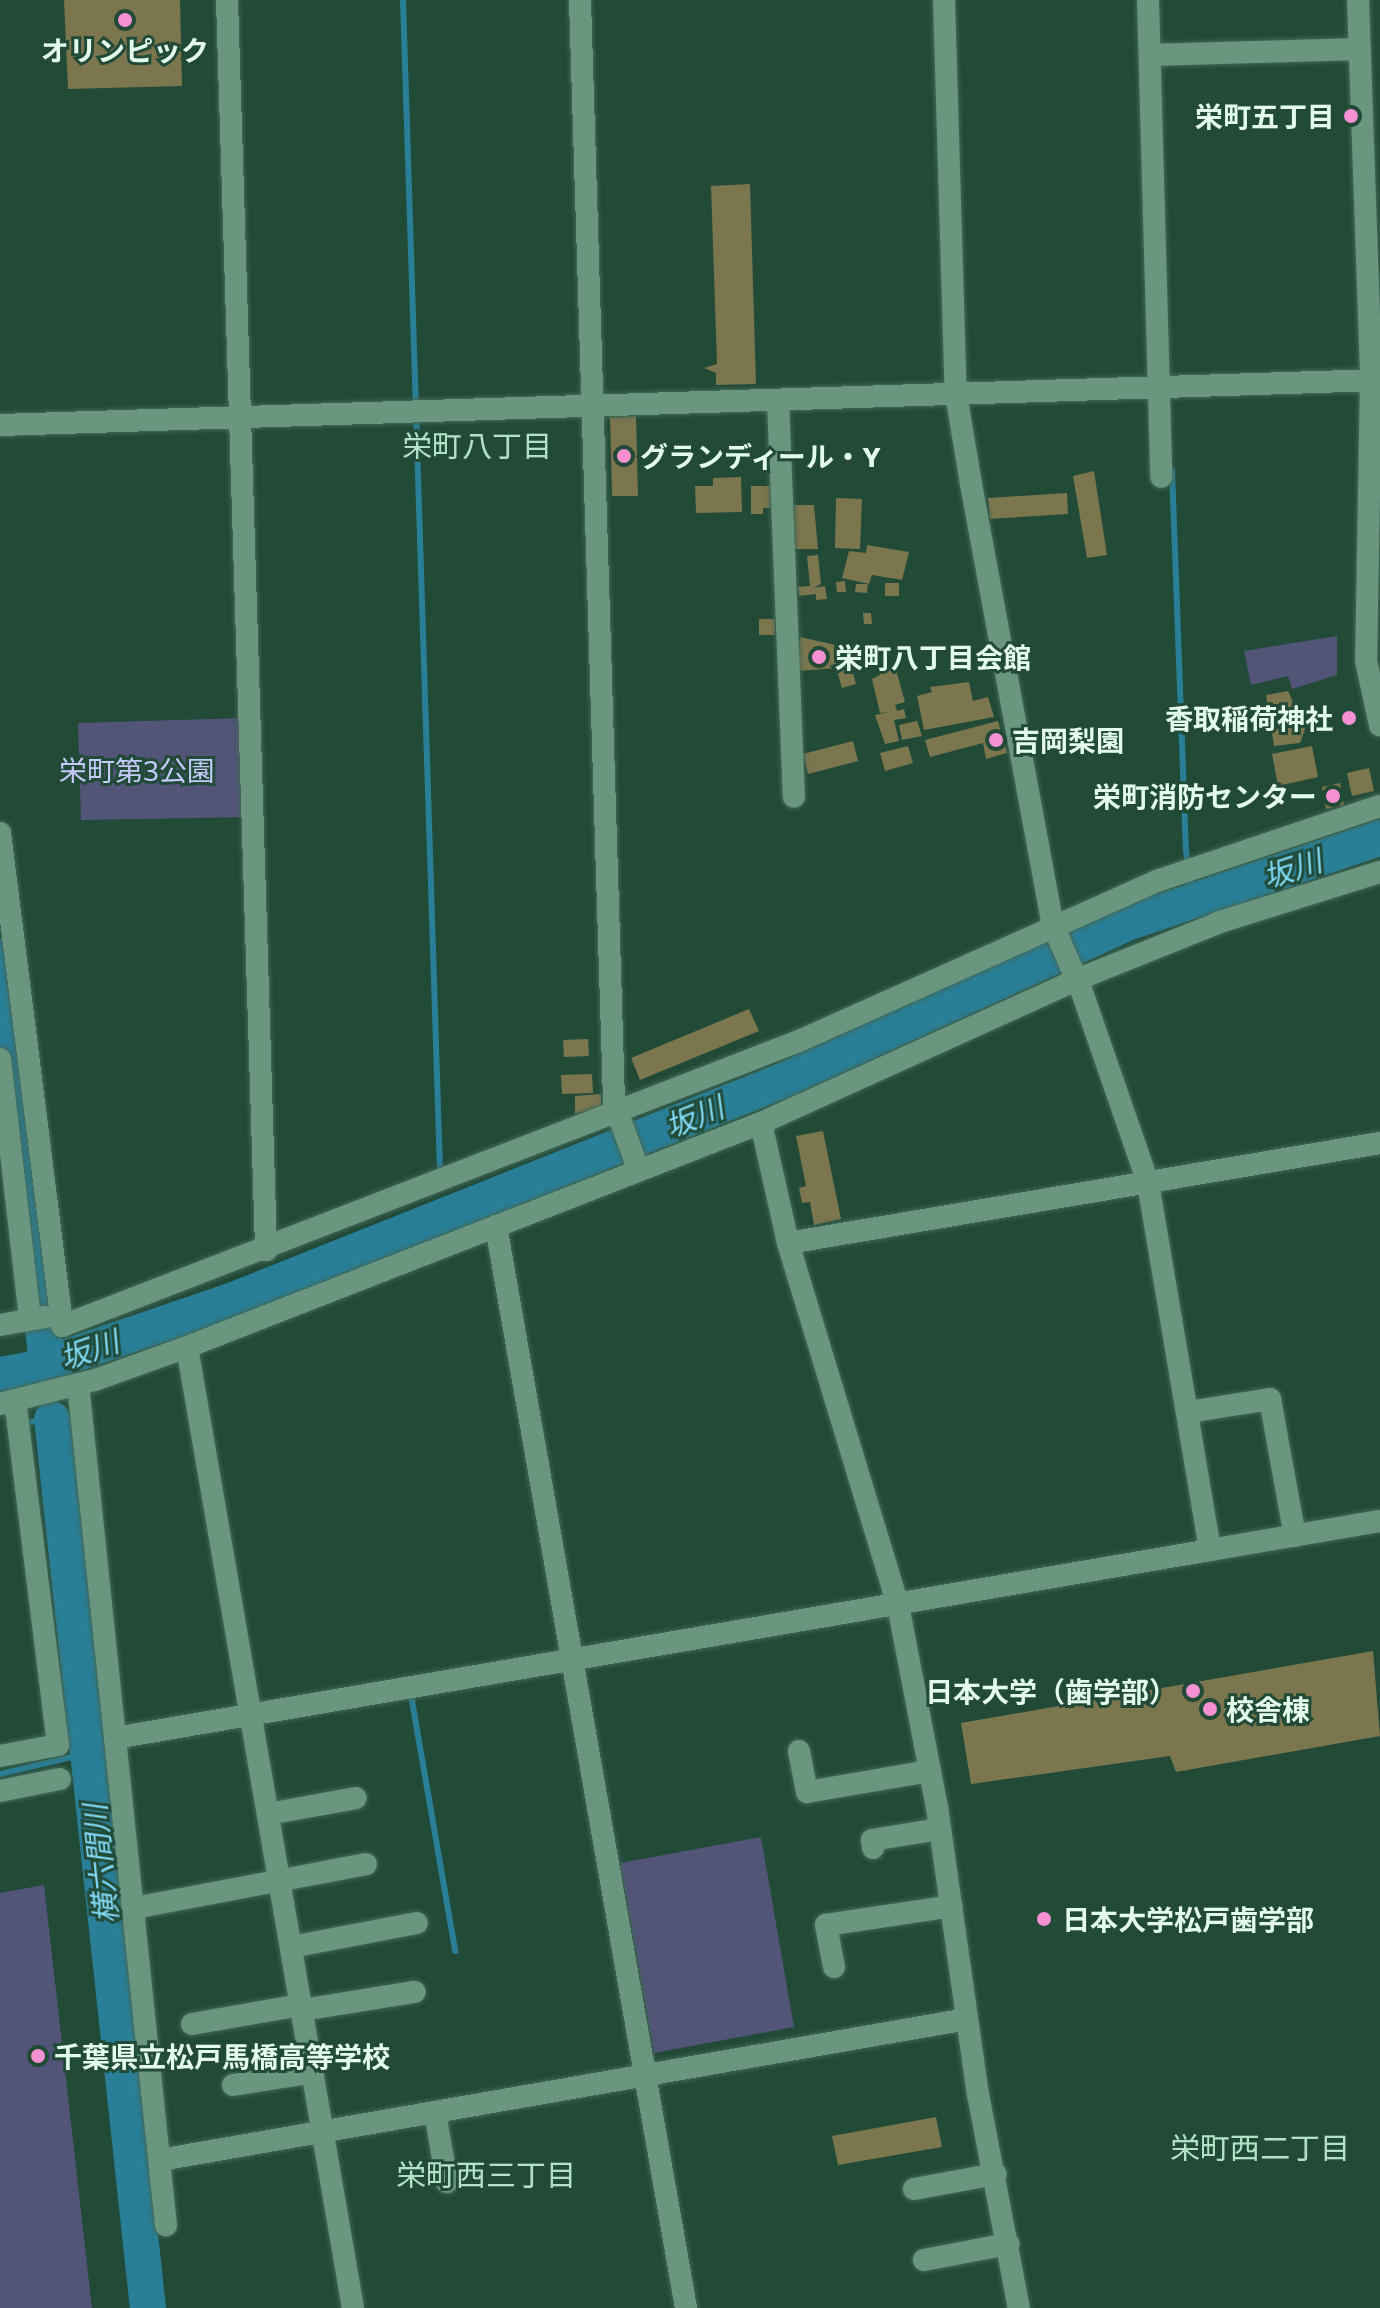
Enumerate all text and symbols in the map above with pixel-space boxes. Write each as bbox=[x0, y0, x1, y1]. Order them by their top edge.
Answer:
marker: オリンピック bbox=[116, 11, 134, 29]
place label: オリンピック bbox=[41, 33, 209, 67]
place label: 栄町五丁目 bbox=[1195, 99, 1335, 133]
marker: 栄町五丁目 bbox=[1342, 107, 1360, 125]
district label: 栄町八丁目 bbox=[402, 427, 552, 463]
place label: グランディール・Y bbox=[640, 439, 883, 473]
marker: グランディール・Y bbox=[615, 447, 633, 465]
place label: 栄町八丁目会館 bbox=[835, 640, 1031, 674]
marker: 栄町八丁目会館 bbox=[810, 648, 828, 666]
place label: 香取稲荷神社 bbox=[1165, 701, 1333, 735]
marker: 香取稲荷神社 bbox=[1340, 709, 1358, 727]
place label: 吉岡梨園 bbox=[1012, 723, 1124, 757]
marker: 吉岡梨園 bbox=[987, 731, 1005, 749]
park label: 栄町第3公園 bbox=[59, 753, 215, 787]
place label: 栄町消防センター bbox=[1093, 779, 1317, 813]
marker: 栄町消防センター bbox=[1324, 787, 1342, 805]
water label: 坂川 bbox=[1258, 842, 1326, 894]
water label: 坂川 bbox=[659, 1088, 729, 1144]
water label: 坂川 bbox=[55, 1322, 123, 1376]
place label: 日本大学（歯学部） bbox=[925, 1674, 1177, 1708]
marker: 日本大学（歯学部） bbox=[1184, 1682, 1202, 1700]
place label: 校舎棟 bbox=[1226, 1692, 1310, 1726]
marker: 校舎棟 bbox=[1201, 1700, 1219, 1718]
water label: 横六間川 bbox=[76, 1802, 124, 1926]
place label: 日本大学松戸歯学部 bbox=[1062, 1902, 1314, 1936]
marker: 日本大学松戸歯学部 bbox=[1033, 1908, 1055, 1930]
place label: 千葉県立松戸馬橋高等学校 bbox=[54, 2039, 390, 2073]
marker: 千葉県立松戸馬橋高等学校 bbox=[29, 2047, 47, 2065]
district label: 栄町西二丁目 bbox=[1170, 2129, 1350, 2165]
district label: 栄町西三丁目 bbox=[396, 2156, 576, 2192]

